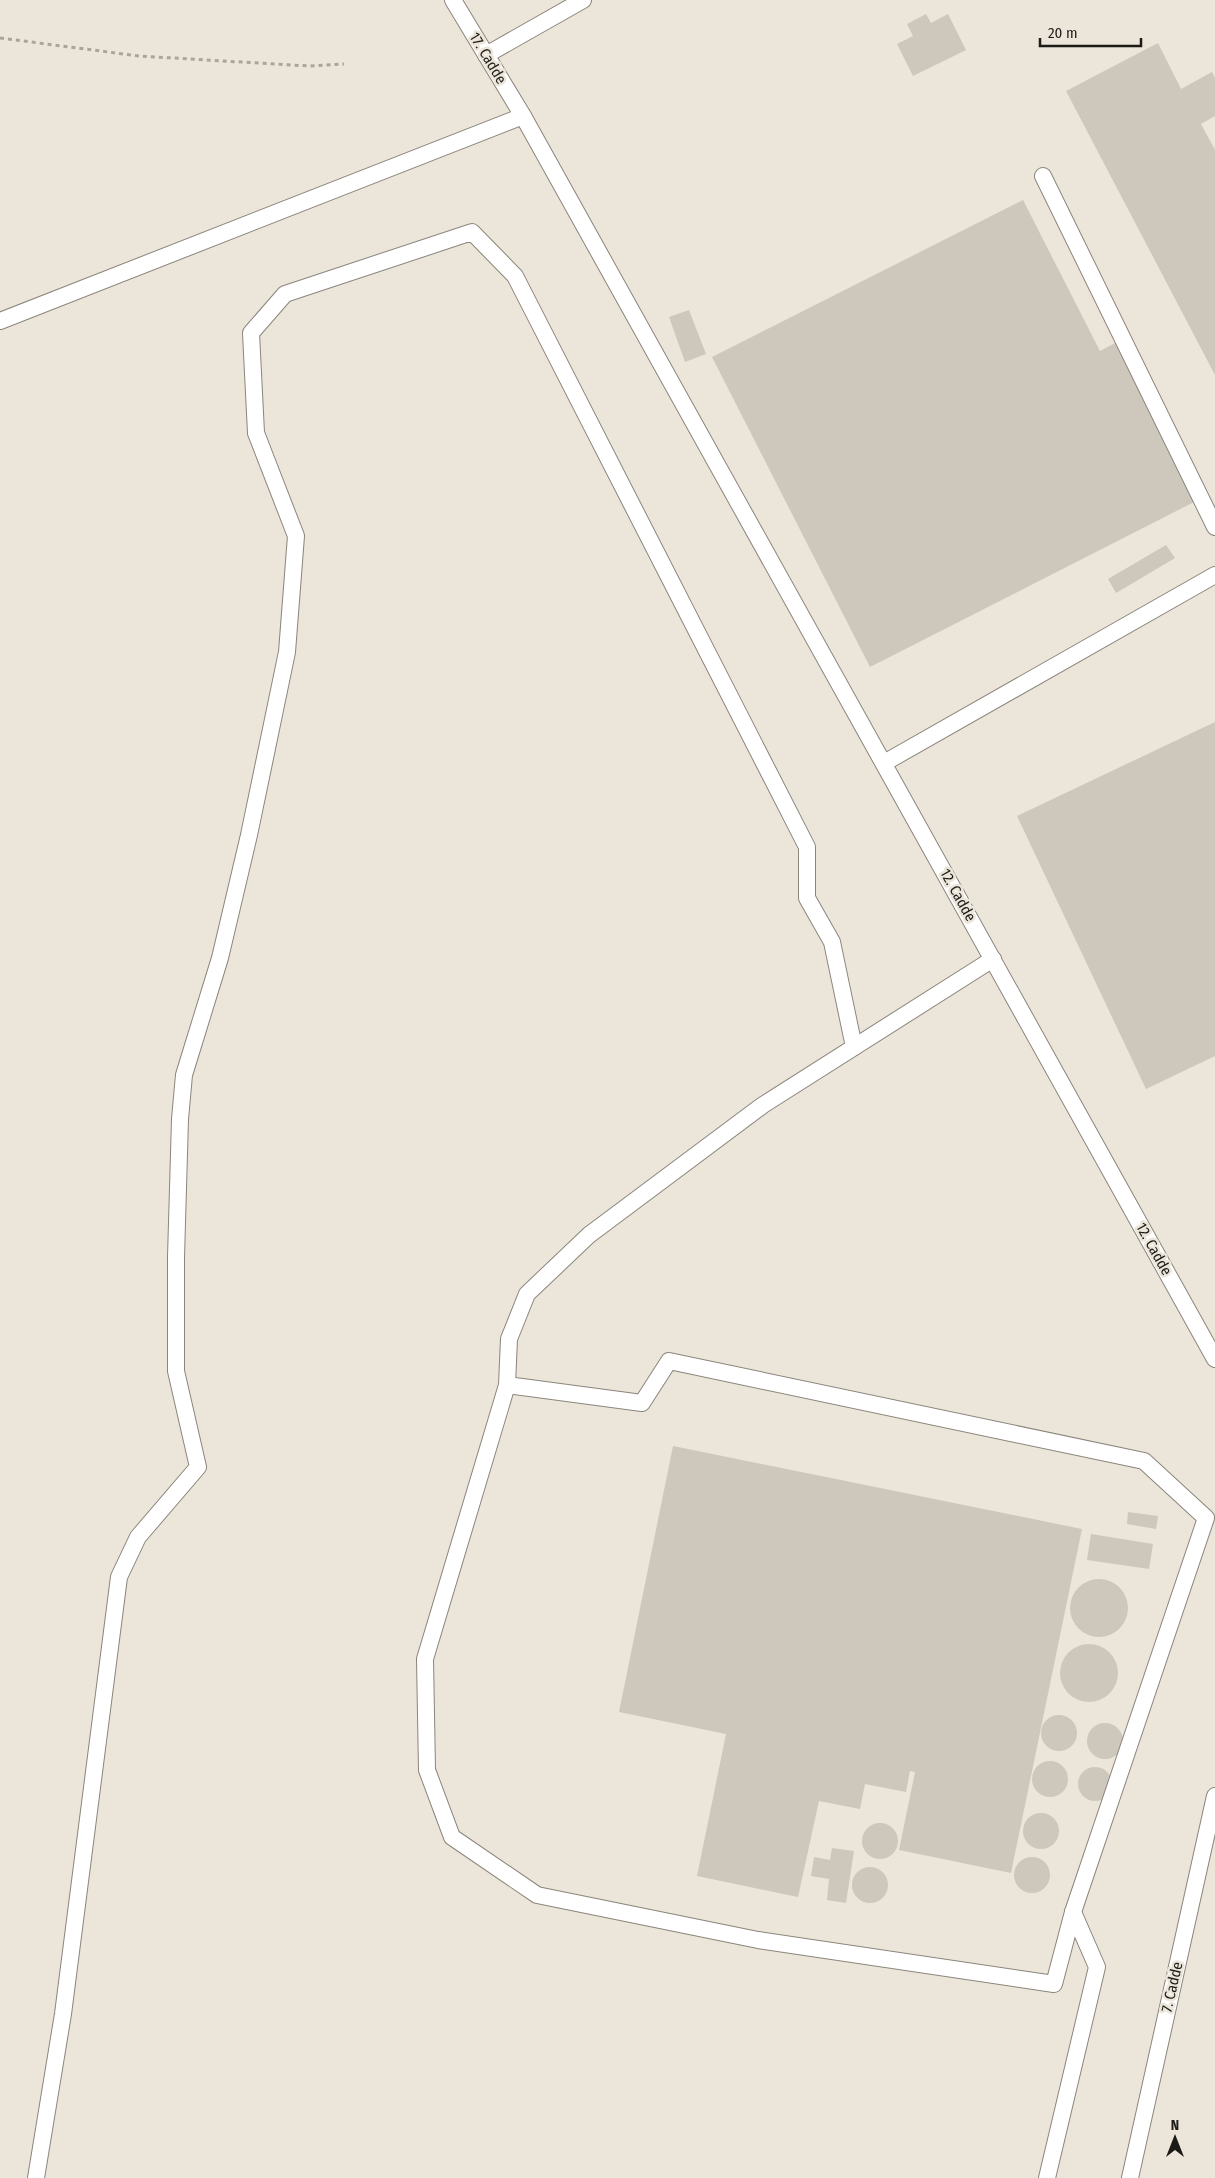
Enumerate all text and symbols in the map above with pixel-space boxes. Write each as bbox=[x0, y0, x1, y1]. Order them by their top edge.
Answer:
scale bar bbox=[1040, 15, 1141, 47]
text: 20 m bbox=[1048, 24, 1078, 42]
street label: 17. Cadde bbox=[466, 29, 510, 87]
street label: 12. Cadde bbox=[936, 865, 980, 925]
street label: 12. Cadde bbox=[1132, 1219, 1176, 1279]
street label: 7. Cadde bbox=[1157, 1960, 1187, 2014]
north arrow bbox=[1150, 2113, 1200, 2163]
text: N bbox=[1171, 2117, 1179, 2134]

